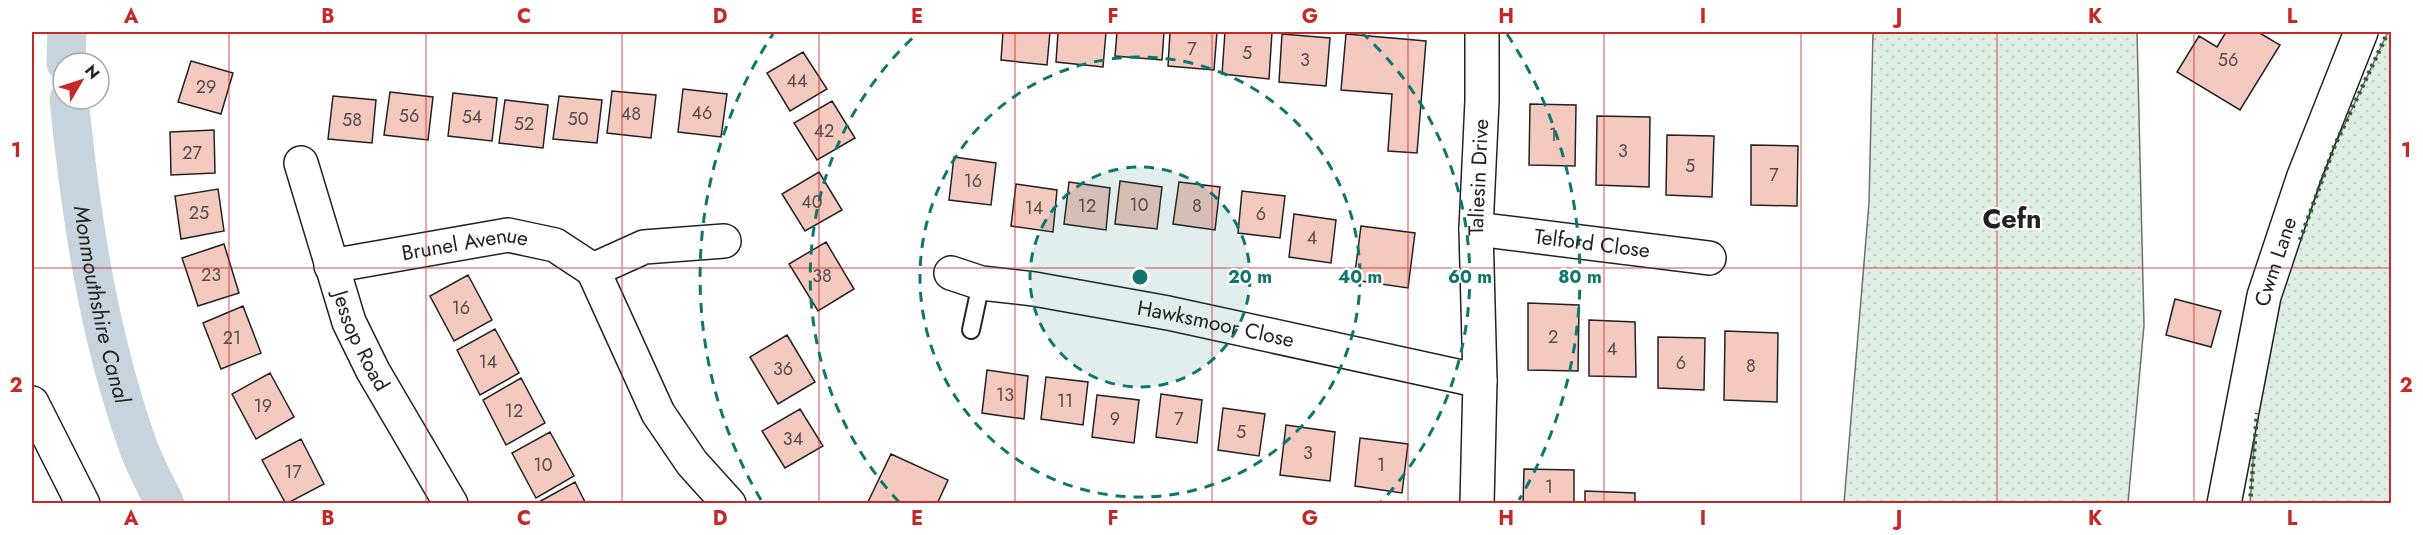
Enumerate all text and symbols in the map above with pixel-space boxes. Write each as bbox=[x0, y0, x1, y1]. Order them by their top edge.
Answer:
text: A bbox=[123, 2, 139, 31]
text: B bbox=[321, 2, 335, 31]
text: C bbox=[517, 2, 531, 31]
text: D bbox=[713, 2, 727, 31]
text: E bbox=[911, 2, 923, 31]
text: F bbox=[1107, 2, 1119, 31]
text: G bbox=[1302, 2, 1318, 31]
text: H bbox=[1498, 2, 1514, 31]
text: I bbox=[1700, 2, 1706, 31]
text: J bbox=[1892, 2, 1902, 31]
text: K bbox=[2088, 2, 2102, 31]
text: L bbox=[2287, 2, 2298, 31]
house number: 7 bbox=[1187, 36, 1197, 62]
house number: 5 bbox=[1242, 40, 1252, 66]
house number: 3 bbox=[1300, 47, 1310, 73]
house number: 56 bbox=[2218, 47, 2238, 73]
north arrow bbox=[51, 51, 111, 111]
text: N bbox=[79, 60, 105, 84]
house number: 44 bbox=[787, 68, 808, 94]
house number: 29 bbox=[196, 74, 216, 100]
house number: 46 bbox=[692, 100, 712, 126]
house number: 48 bbox=[621, 101, 641, 127]
house number: 56 bbox=[399, 103, 419, 129]
house number: 54 bbox=[462, 104, 482, 130]
house number: 50 bbox=[568, 106, 589, 132]
house number: 58 bbox=[342, 107, 362, 133]
house number: 52 bbox=[514, 111, 534, 137]
house number: 42 bbox=[814, 118, 834, 144]
street label: Taliesin Drive bbox=[1461, 118, 1496, 236]
house number: 1 bbox=[1549, 122, 1557, 148]
text: 1 bbox=[11, 136, 21, 165]
text: 1 bbox=[2401, 136, 2411, 165]
house number: 3 bbox=[1618, 138, 1628, 164]
house number: 27 bbox=[182, 140, 202, 166]
house number: 5 bbox=[1685, 153, 1695, 179]
house number: 7 bbox=[1769, 162, 1779, 188]
house number: 16 bbox=[964, 168, 982, 194]
house number: 40 bbox=[801, 189, 823, 215]
house number: 10 bbox=[1130, 192, 1149, 218]
house number: 12 bbox=[1078, 193, 1096, 219]
house number: 8 bbox=[1192, 193, 1202, 219]
house number: 14 bbox=[1025, 195, 1043, 221]
district label: Cefn bbox=[1982, 199, 2042, 238]
house number: 25 bbox=[189, 200, 209, 226]
house number: 6 bbox=[1256, 201, 1266, 227]
water label: Monmouthshire Canal bbox=[66, 203, 139, 408]
street label: Cwm Lane bbox=[2247, 213, 2304, 309]
street label: Brunel Avenue bbox=[399, 220, 531, 268]
street label: Telford Close bbox=[1533, 221, 1652, 266]
house number: 4 bbox=[1307, 225, 1317, 251]
house number: 23 bbox=[201, 262, 221, 288]
house number: 38 bbox=[812, 263, 832, 289]
text: 20 m bbox=[1228, 264, 1272, 290]
text: 40 m bbox=[1338, 264, 1382, 290]
text: 60 m bbox=[1448, 264, 1492, 290]
text: 80 m bbox=[1558, 264, 1602, 290]
centre of rings bbox=[1130, 267, 1150, 287]
street label: Jessop Road bbox=[325, 284, 397, 397]
street label: Hawksmoor Close bbox=[1135, 293, 1297, 355]
house number: 16 bbox=[452, 295, 470, 321]
house number: 2 bbox=[1548, 324, 1558, 350]
house number: 21 bbox=[223, 325, 241, 351]
house number: 4 bbox=[1607, 336, 1617, 362]
house number: 14 bbox=[479, 349, 497, 375]
house number: 6 bbox=[1676, 350, 1686, 376]
house number: 8 bbox=[1746, 353, 1756, 379]
house number: 36 bbox=[773, 356, 793, 382]
text: 2 bbox=[9, 371, 23, 400]
text: 2 bbox=[2399, 371, 2413, 400]
house number: 13 bbox=[996, 382, 1014, 408]
house number: 11 bbox=[1057, 388, 1073, 414]
house number: 19 bbox=[254, 393, 272, 419]
house number: 12 bbox=[505, 398, 523, 424]
house number: 9 bbox=[1110, 406, 1120, 432]
house number: 7 bbox=[1174, 406, 1184, 432]
house number: 5 bbox=[1236, 419, 1246, 445]
house number: 34 bbox=[783, 426, 803, 452]
house number: 3 bbox=[1303, 440, 1313, 466]
house number: 10 bbox=[534, 452, 553, 478]
house number: 1 bbox=[1377, 452, 1385, 478]
house number: 17 bbox=[284, 459, 302, 485]
house number: 1 bbox=[1545, 474, 1553, 500]
text: A bbox=[123, 504, 139, 533]
text: B bbox=[321, 504, 335, 533]
text: C bbox=[517, 504, 531, 533]
text: D bbox=[713, 504, 727, 533]
text: E bbox=[911, 504, 923, 533]
text: F bbox=[1107, 504, 1119, 533]
text: G bbox=[1302, 504, 1318, 533]
text: H bbox=[1498, 504, 1514, 533]
text: I bbox=[1700, 504, 1706, 533]
text: J bbox=[1892, 504, 1902, 533]
text: K bbox=[2088, 504, 2102, 533]
text: L bbox=[2287, 504, 2298, 533]

